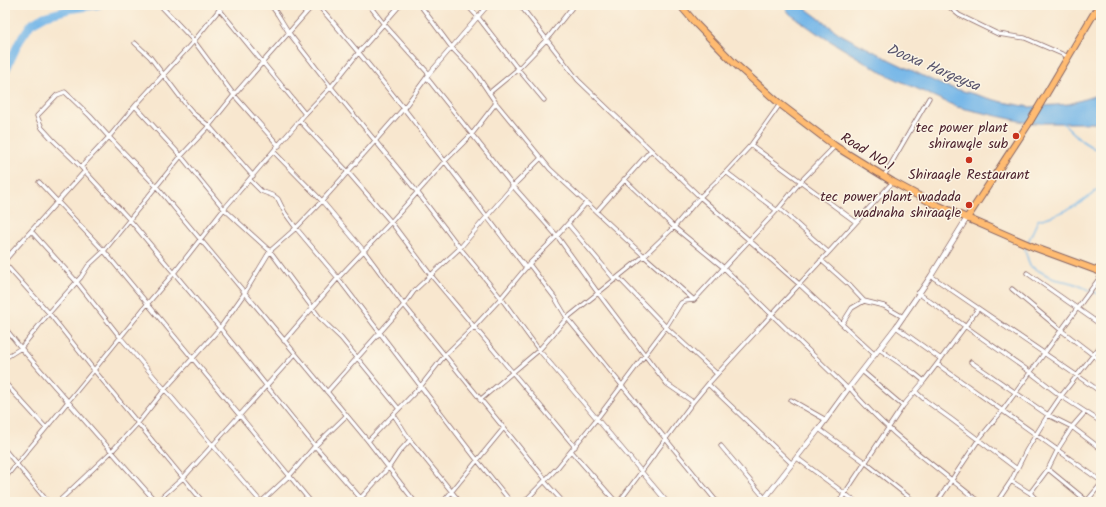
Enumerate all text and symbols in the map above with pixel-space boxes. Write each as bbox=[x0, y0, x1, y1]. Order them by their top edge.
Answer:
water label: Dooxa Hargeysa bbox=[883, 38, 984, 99]
place label: tec power plant shirawqle sub bbox=[916, 117, 1009, 155]
street label: Road NO.1 bbox=[836, 127, 898, 177]
marker: tec power plant shirawqle sub bbox=[1011, 131, 1021, 141]
marker: Shiraaqle Restaurant bbox=[964, 155, 974, 165]
place label: Shiraaqle Restaurant bbox=[908, 164, 1030, 186]
place label: tec power plant wadada wadnaha shiraaqle bbox=[820, 186, 962, 224]
marker: tec power plant wadada wadnaha shiraaqle bbox=[964, 200, 974, 210]

